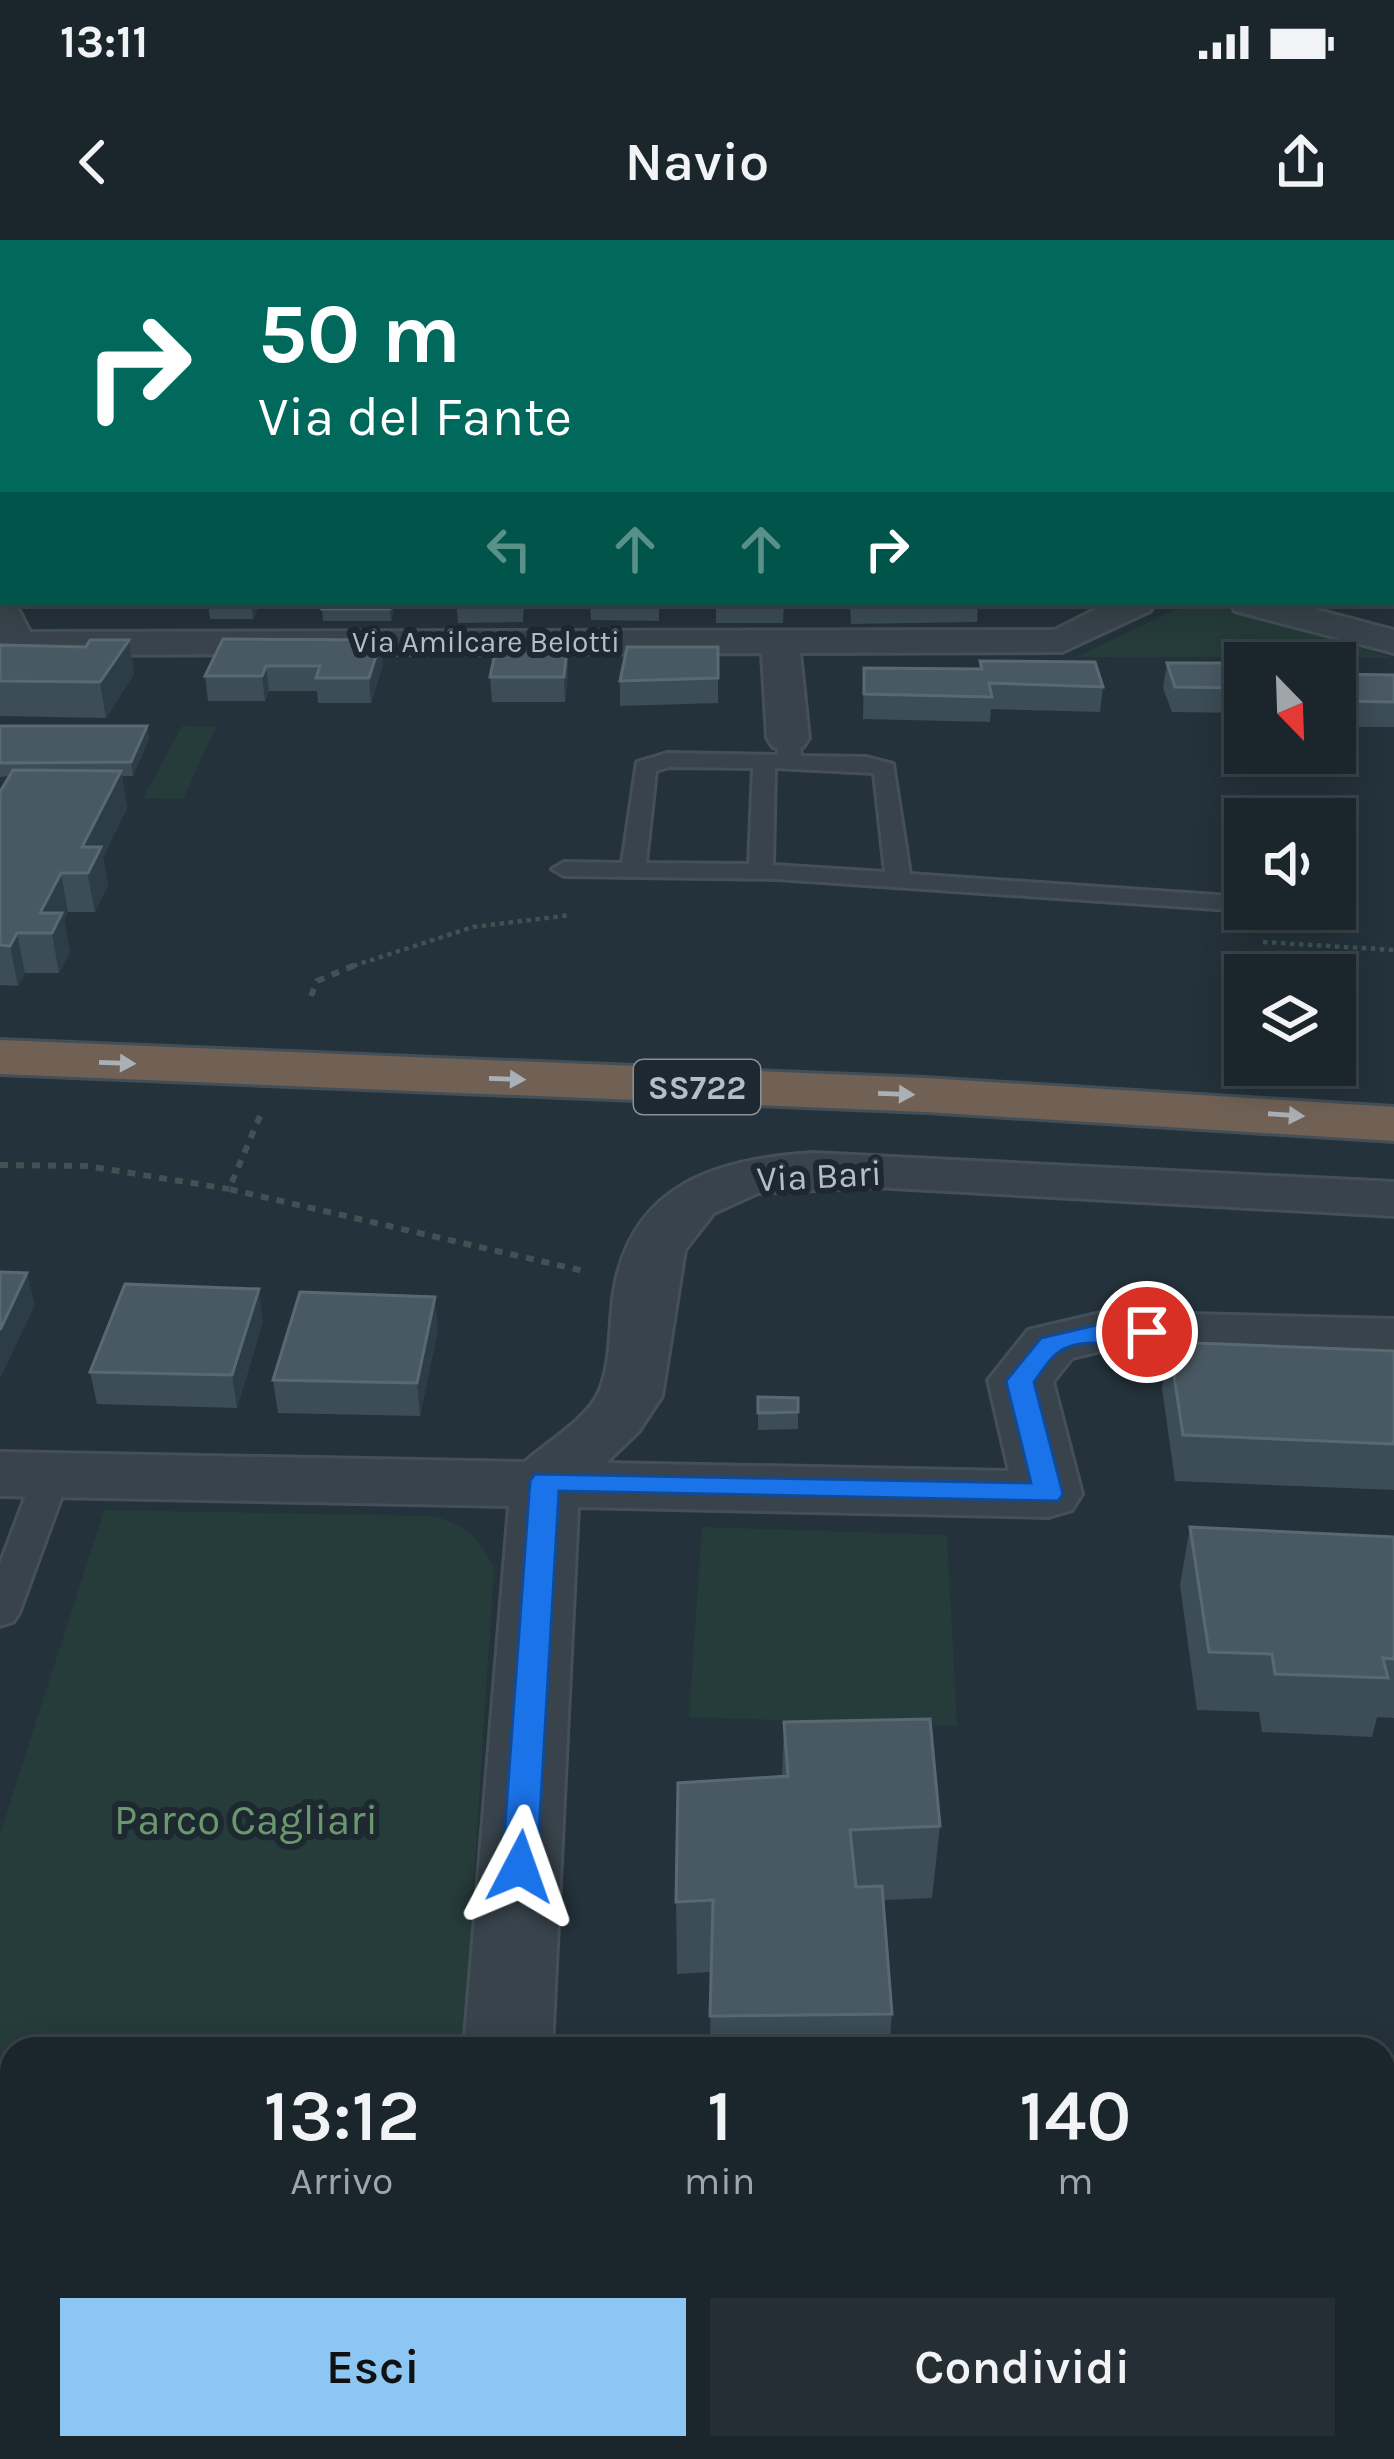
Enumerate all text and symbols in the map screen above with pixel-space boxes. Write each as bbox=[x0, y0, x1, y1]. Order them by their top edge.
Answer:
text: 13:11 bbox=[60, 16, 148, 68]
icon: back bbox=[60, 129, 126, 195]
icon: share bbox=[1268, 129, 1334, 195]
text: Navio bbox=[625, 130, 769, 194]
text: 50 m bbox=[258, 285, 461, 383]
icon: right bbox=[60, 288, 216, 444]
text: Via del Fante bbox=[258, 385, 572, 449]
icon: left bbox=[476, 516, 542, 582]
icon: ahead bbox=[602, 516, 668, 582]
icon: ahead bbox=[728, 516, 794, 582]
icon: right bbox=[854, 516, 920, 582]
street label: Via Amilcare Belotti bbox=[352, 624, 620, 660]
north arrow bbox=[1224, 642, 1356, 774]
map controls bbox=[1224, 642, 1356, 1086]
button: sound bbox=[1224, 798, 1356, 930]
button: layers bbox=[1224, 954, 1356, 1086]
one-way arrow bbox=[99, 1053, 137, 1072]
road number: SS722 bbox=[634, 1060, 760, 1114]
one-way arrow bbox=[489, 1070, 527, 1089]
one-way arrow bbox=[878, 1085, 916, 1104]
one-way arrow bbox=[1268, 1106, 1305, 1125]
street label: Via Bari bbox=[755, 1152, 883, 1200]
pin bbox=[1096, 1281, 1198, 1383]
icon: arrive bbox=[1114, 1299, 1180, 1365]
park label: Parco Cagliari bbox=[114, 1795, 378, 1845]
position arrow bbox=[457, 1804, 583, 1930]
text: 13:12 bbox=[264, 2074, 420, 2158]
text: 1 bbox=[707, 2074, 732, 2158]
text: 140 bbox=[1019, 2074, 1131, 2158]
text: Arrivo bbox=[290, 2158, 393, 2204]
text: min bbox=[684, 2158, 755, 2204]
text: m bbox=[1057, 2158, 1093, 2204]
button: Esci bbox=[60, 2298, 686, 2436]
button: Condividi bbox=[710, 2298, 1335, 2436]

